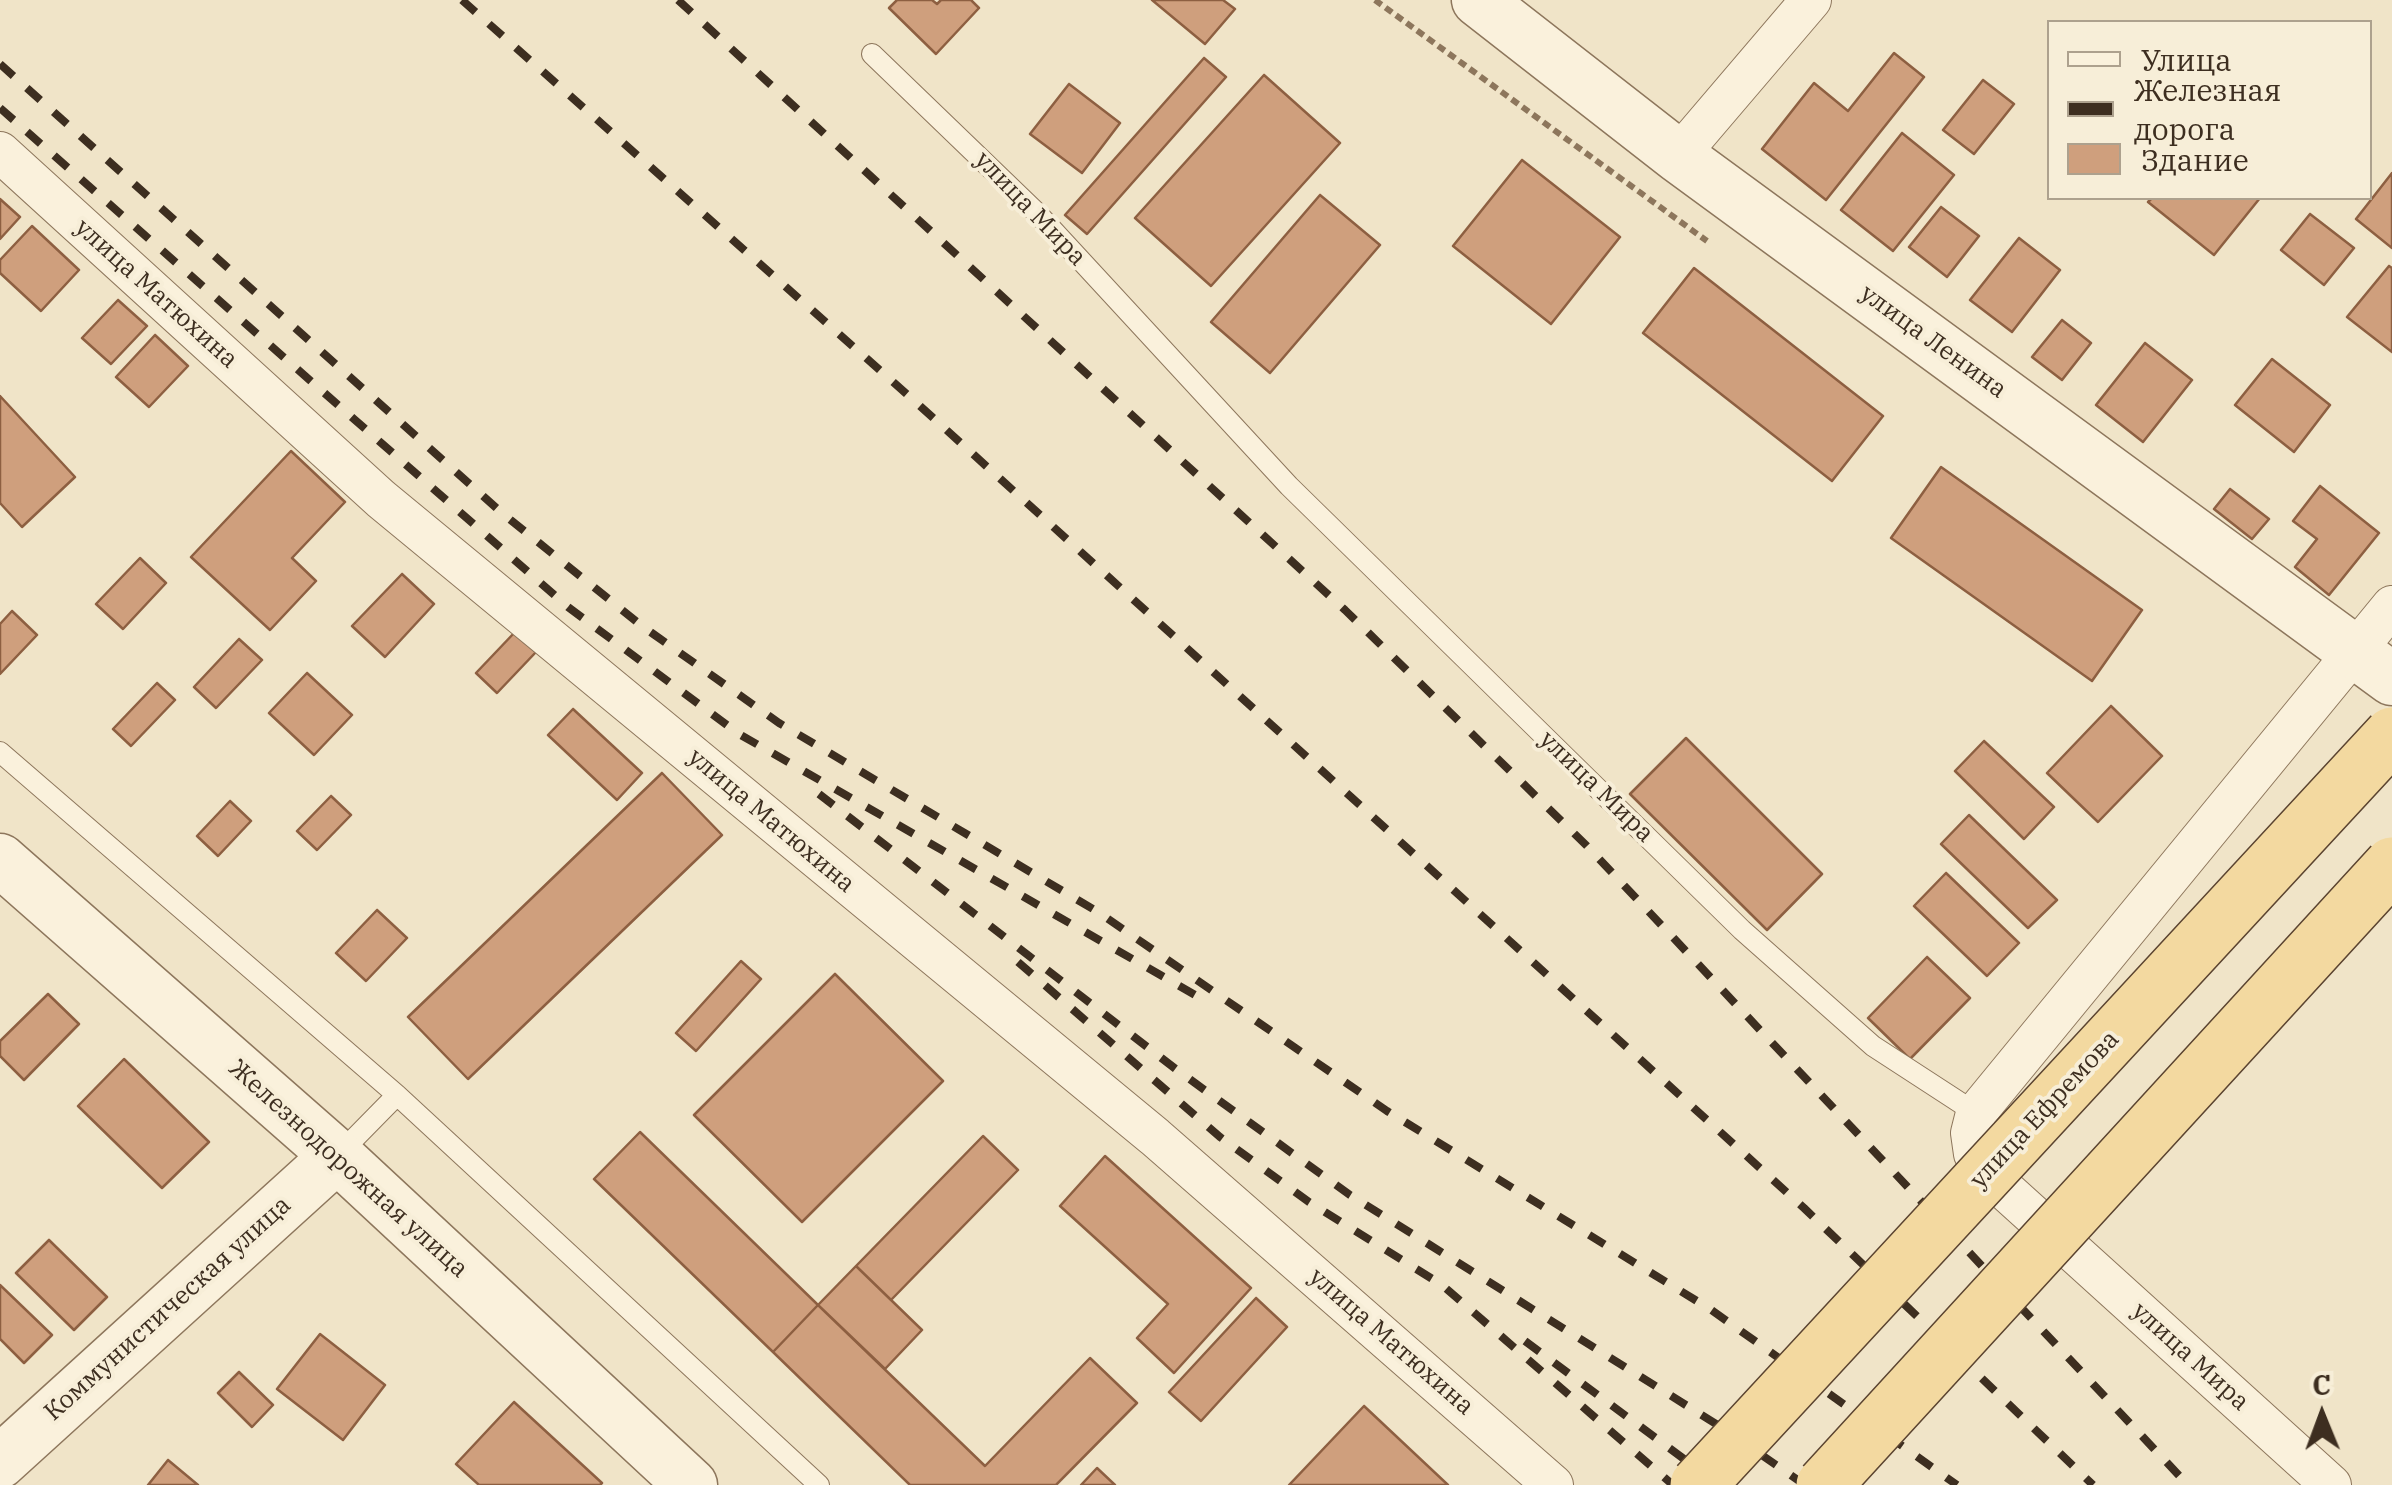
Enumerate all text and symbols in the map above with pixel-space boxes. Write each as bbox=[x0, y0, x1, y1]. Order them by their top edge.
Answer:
legend bbox=[2047, 20, 2372, 200]
text: Улица bbox=[2141, 40, 2232, 79]
text: Железная дорога bbox=[2134, 70, 2281, 148]
text: Здание bbox=[2141, 140, 2249, 179]
street label: улица Мира bbox=[968, 146, 1092, 272]
street label: улица Матюхина bbox=[68, 213, 244, 375]
street label: улица Ленина bbox=[1854, 279, 2012, 405]
street label: улица Мира bbox=[1533, 725, 1659, 849]
street label: улица Матюхина bbox=[681, 742, 861, 900]
street label: улица Ефремова bbox=[1964, 1025, 2126, 1195]
street label: Железнодорожная улица bbox=[222, 1054, 474, 1284]
street label: Коммунистическая улица bbox=[39, 1190, 297, 1428]
street label: улица Матюхина bbox=[1302, 1262, 1480, 1422]
street label: улица Мира bbox=[2125, 1297, 2255, 1417]
north arrow bbox=[2272, 1365, 2372, 1465]
text: С bbox=[2312, 1366, 2331, 1403]

